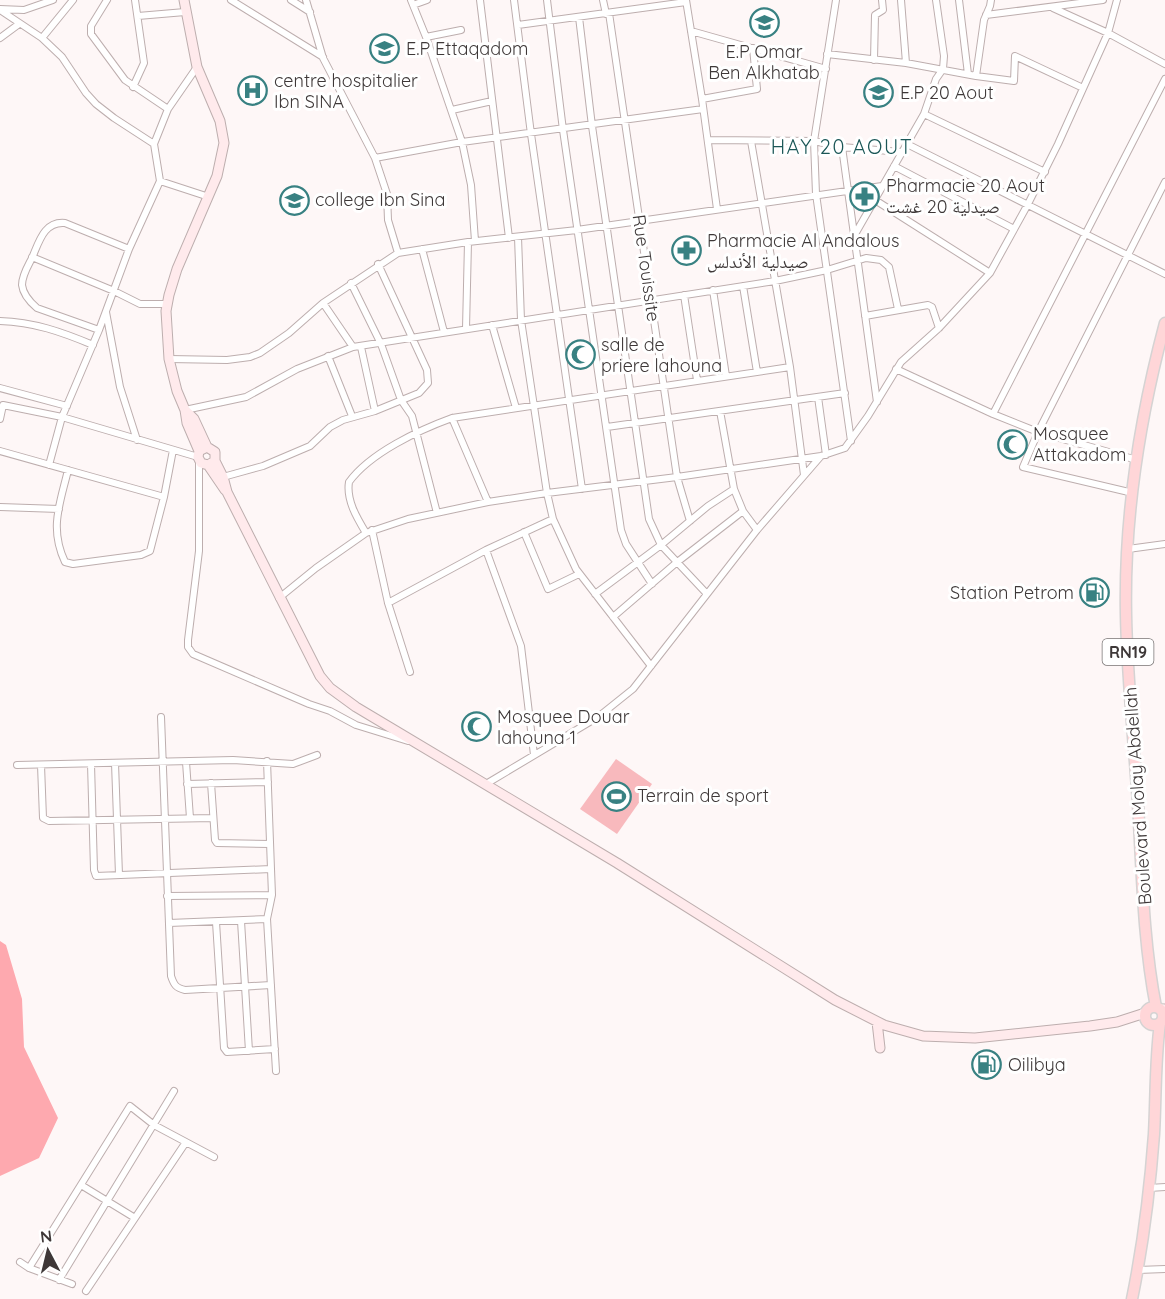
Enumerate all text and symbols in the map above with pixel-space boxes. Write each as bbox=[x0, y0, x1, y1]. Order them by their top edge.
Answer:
school or university icon: E.P Omar Ben Alkhatab bbox=[748, 7, 780, 39]
school or university icon: E.P Ettaqadom bbox=[369, 33, 401, 65]
place label: E.P Ettaqadom bbox=[406, 37, 528, 60]
place label: E.P Omar Ben Alkhatab bbox=[708, 40, 820, 84]
place label: centre hospitalier Ibn SINA bbox=[274, 69, 418, 113]
hospital icon: centre hospitalier Ibn SINA bbox=[237, 75, 269, 107]
school or university icon: E.P 20 Aout bbox=[863, 77, 895, 109]
place label: E.P 20 Aout bbox=[900, 81, 994, 104]
district label: HAY 20 AOUT bbox=[771, 134, 913, 159]
place label: Pharmacie 20 Aout صيدلية 20 غشت bbox=[886, 174, 1045, 218]
pharmacy icon: Pharmacie 20 Aout صيدلية 20 غشت bbox=[849, 180, 881, 212]
school or university icon: college Ibn Sina bbox=[278, 184, 310, 216]
place label: college Ibn Sina bbox=[315, 188, 445, 211]
street label: Rue Touissite bbox=[628, 213, 665, 323]
place label: Pharmacie Al Andalous صيدلية الأندلس bbox=[707, 229, 899, 273]
pharmacy icon: Pharmacie Al Andalous صيدلية الأندلس bbox=[670, 235, 702, 267]
place label: salle de priere lahouna bbox=[601, 333, 722, 377]
mosque icon: salle de priere lahouna bbox=[564, 339, 596, 371]
place label: Mosquee Attakadom bbox=[1033, 422, 1126, 466]
mosque icon: Mosquee Attakadom bbox=[996, 428, 1028, 460]
fuel station icon: Station Petrom bbox=[1079, 577, 1111, 609]
place label: Station Petrom bbox=[950, 581, 1074, 604]
road number: RN19 bbox=[1102, 639, 1154, 665]
street label: Boulevard Molay Abdellah bbox=[1118, 686, 1157, 906]
place label: Mosquee Douar lahouna 1 bbox=[497, 705, 630, 749]
mosque icon: Mosquee Douar lahouna 1 bbox=[460, 711, 492, 743]
sports icon: Terrain de sport bbox=[600, 780, 632, 812]
place label: Terrain de sport bbox=[637, 784, 769, 807]
fuel station icon: Oilibya bbox=[971, 1049, 1003, 1081]
place label: Oilibya bbox=[1008, 1053, 1066, 1076]
north arrow bbox=[18, 1221, 78, 1281]
text: N bbox=[39, 1225, 53, 1247]

